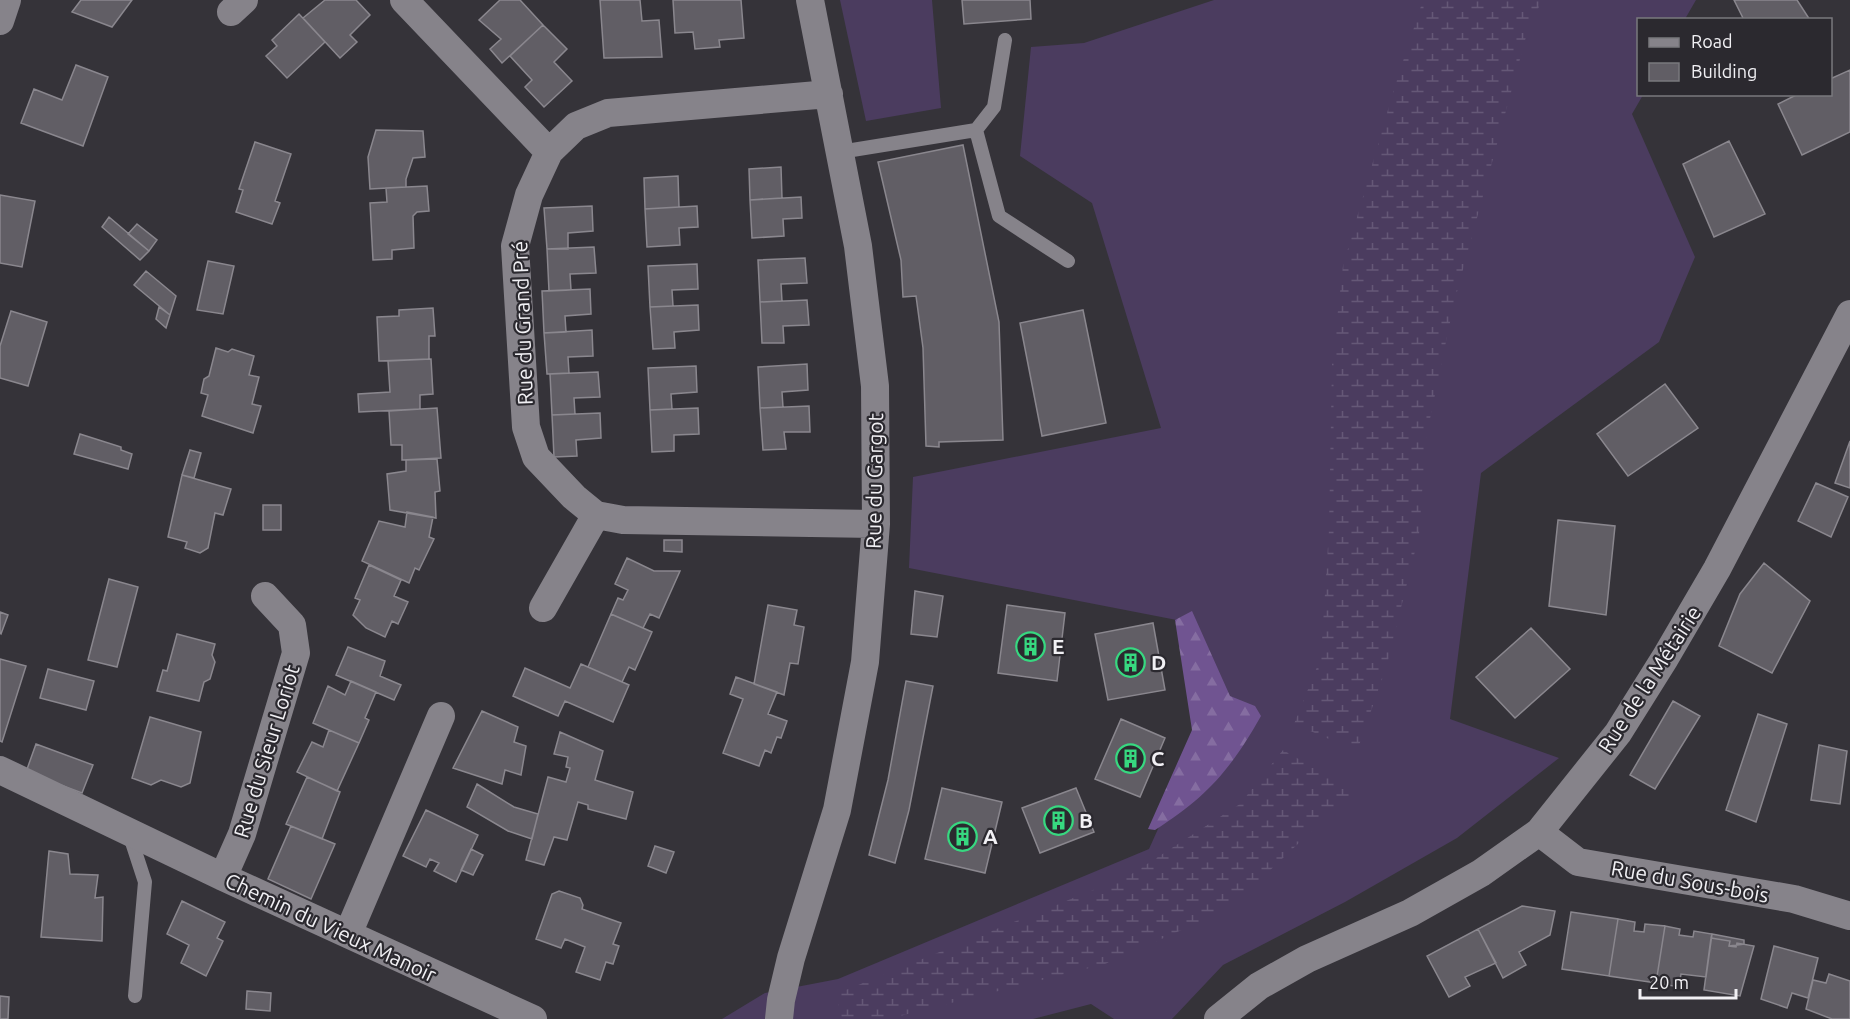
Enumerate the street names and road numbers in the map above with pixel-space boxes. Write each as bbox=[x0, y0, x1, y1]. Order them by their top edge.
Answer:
street label: Rue du Grand Pré bbox=[507, 240, 537, 406]
street label: Rue du Gargot bbox=[861, 413, 887, 549]
street label: Rue de la Métairie bbox=[1593, 601, 1705, 757]
street label: Rue du Sieur Loriot bbox=[228, 662, 304, 840]
street label: Rue du Sous-bois bbox=[1609, 855, 1771, 907]
street label: Chemin du Vieux Manoir bbox=[222, 868, 440, 987]

